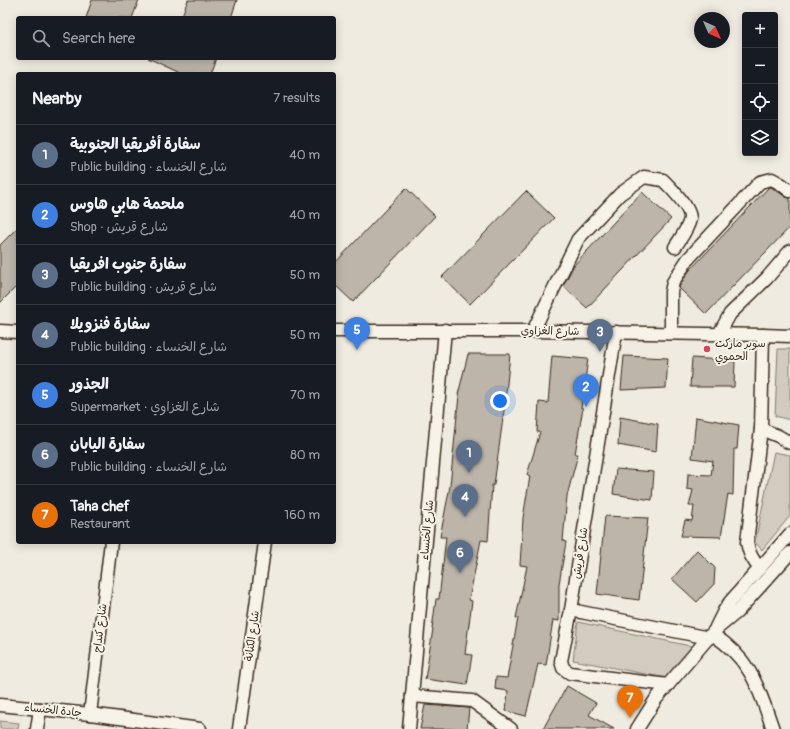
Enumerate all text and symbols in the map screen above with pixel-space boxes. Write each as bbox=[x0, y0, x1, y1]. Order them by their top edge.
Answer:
north arrow bbox=[694, 12, 730, 48]
map controls bbox=[742, 12, 778, 156]
button: + bbox=[742, 12, 778, 48]
search box bbox=[16, 16, 336, 60]
icon: search bbox=[30, 27, 52, 49]
text: Search here bbox=[62, 29, 135, 48]
button: − bbox=[742, 48, 778, 84]
button: locate bbox=[742, 84, 778, 120]
text: Nearby bbox=[32, 88, 81, 109]
text: 7 results bbox=[273, 90, 320, 106]
button: layers bbox=[742, 120, 778, 156]
text: سفارة أفريقيا الجنوبية bbox=[70, 135, 201, 154]
text: 1 bbox=[42, 147, 48, 163]
text: 40 m bbox=[289, 147, 320, 163]
text: Public building · شارع الخنساء bbox=[70, 159, 227, 175]
text: ملحمة هابي هاوس bbox=[70, 195, 184, 214]
text: 2 bbox=[41, 207, 49, 223]
text: 40 m bbox=[289, 207, 320, 223]
text: Shop · شارع قريش bbox=[70, 219, 168, 235]
text: سفارة جنوب افريقيا bbox=[70, 255, 186, 274]
text: 3 bbox=[41, 267, 49, 283]
text: 50 m bbox=[290, 267, 320, 283]
text: Public building · شارع قريش bbox=[70, 279, 217, 295]
text: سفارة فنزويلا bbox=[70, 315, 150, 334]
pin: 5 bbox=[344, 317, 370, 350]
pin: 3 bbox=[587, 319, 613, 352]
street label: شارع الغزاوي bbox=[521, 324, 579, 340]
text: 4 bbox=[41, 327, 49, 343]
text: 50 m bbox=[290, 327, 320, 343]
place label: سوبر ماركت الحموي bbox=[715, 337, 766, 365]
text: Public building · شارع الخنساء bbox=[70, 339, 227, 355]
marker: سوبر ماركت الحموي bbox=[702, 344, 712, 354]
pin: 2 bbox=[573, 374, 599, 407]
text: الجذور bbox=[70, 375, 109, 394]
text: 5 bbox=[41, 387, 49, 403]
text: 70 m bbox=[290, 387, 320, 403]
your location bbox=[490, 391, 510, 411]
text: Supermarket · شارع الغزاوي bbox=[70, 399, 220, 415]
text: سفارة اليابان bbox=[70, 435, 145, 454]
pin: 1 bbox=[456, 440, 482, 473]
text: 6 bbox=[41, 447, 49, 463]
text: 80 m bbox=[290, 447, 320, 463]
text: Public building · شارع الخنساء bbox=[70, 459, 227, 475]
pin: 4 bbox=[452, 484, 478, 517]
text: Taha chef bbox=[70, 497, 130, 516]
street label: شارع الخنساء bbox=[418, 499, 438, 561]
text: 7 bbox=[42, 507, 48, 523]
text: 160 m bbox=[284, 507, 320, 523]
text: Restaurant bbox=[70, 516, 130, 532]
street label: شارع قريش bbox=[570, 526, 592, 580]
pin: 6 bbox=[447, 540, 473, 573]
street label: شارع كنداح bbox=[91, 603, 111, 653]
street label: شارع الكنانة bbox=[242, 610, 264, 663]
pin: 7 bbox=[617, 685, 643, 718]
street label: جادة الخنساء bbox=[23, 700, 83, 720]

